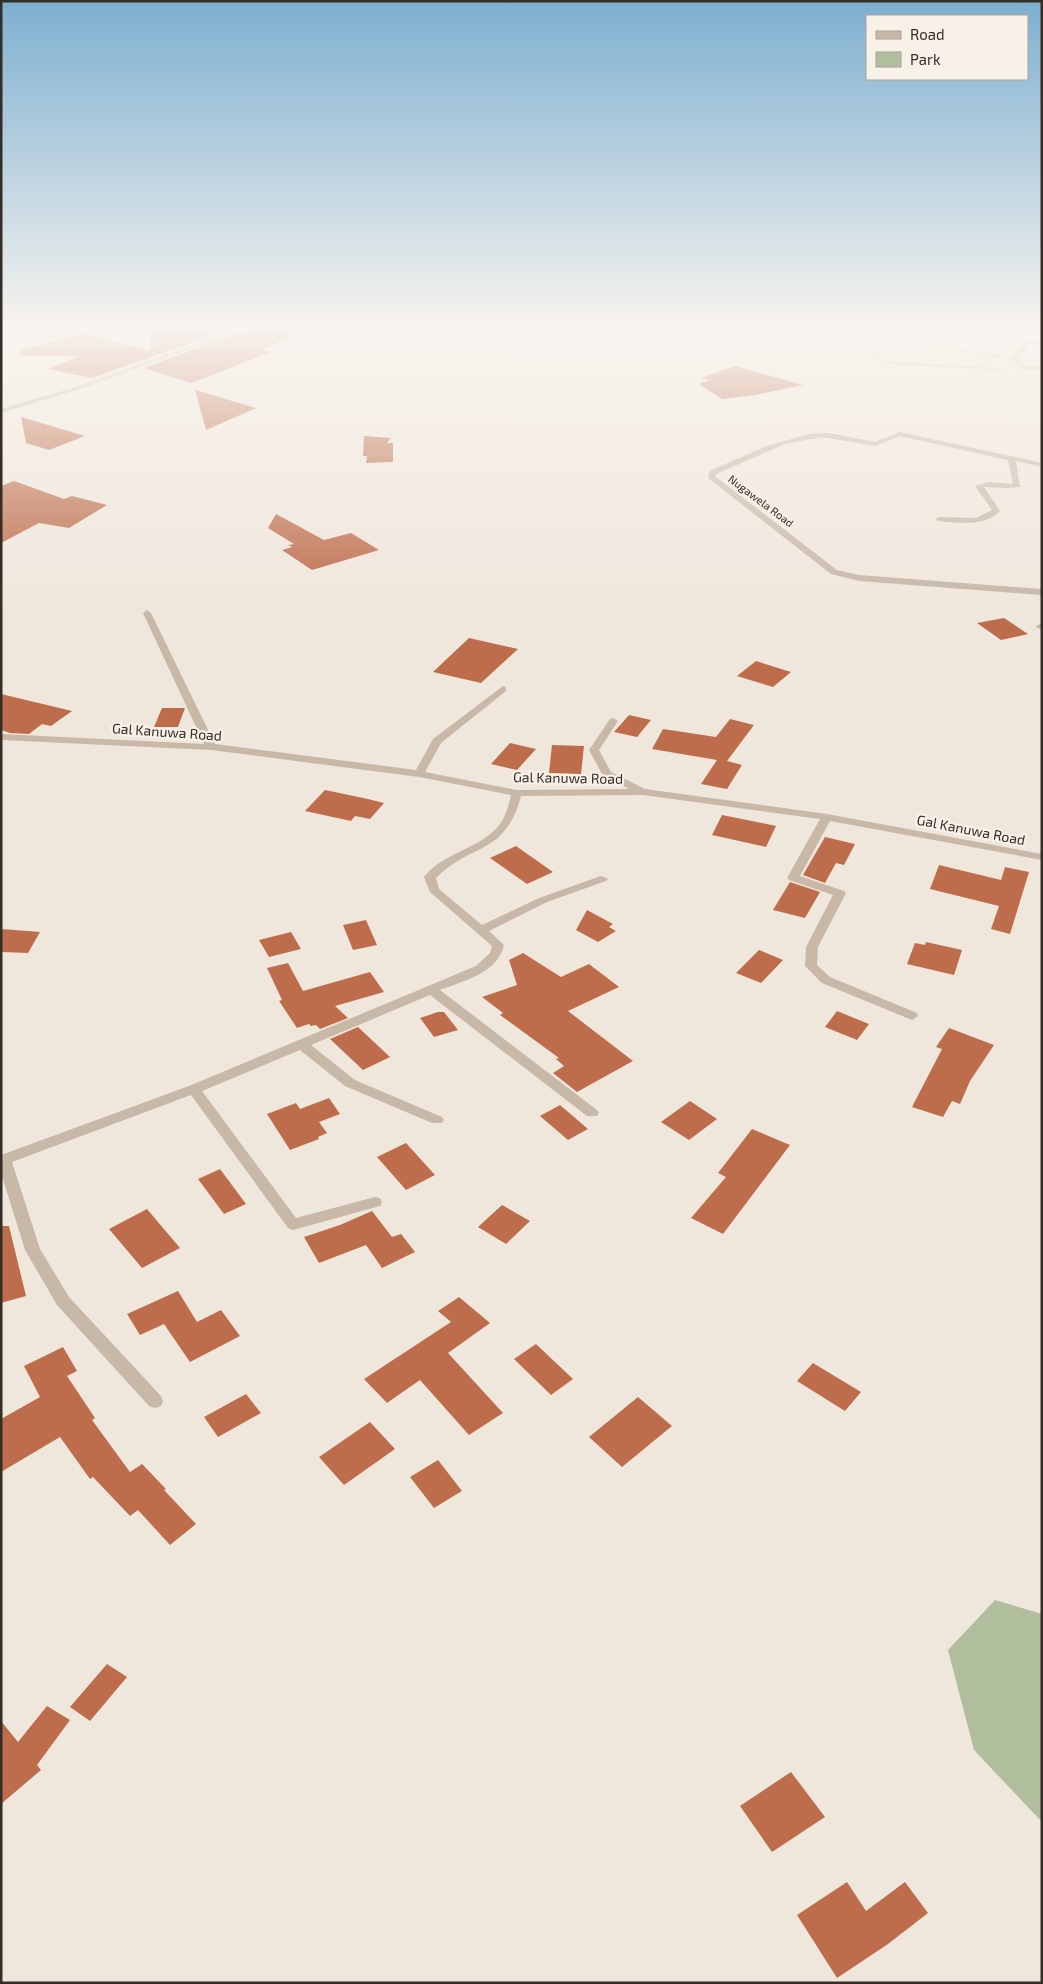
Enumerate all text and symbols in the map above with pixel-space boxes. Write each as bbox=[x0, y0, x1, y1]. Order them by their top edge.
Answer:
legend bbox=[866, 15, 1028, 80]
text: Road bbox=[910, 25, 945, 43]
text: Park bbox=[910, 50, 941, 68]
street label: Nugawela Road bbox=[726, 472, 796, 529]
street label: Gal Kanuwa Road bbox=[112, 719, 223, 744]
street label: Gal Kanuwa Road bbox=[513, 768, 623, 787]
street label: Gal Kanuwa Road bbox=[915, 811, 1027, 848]

